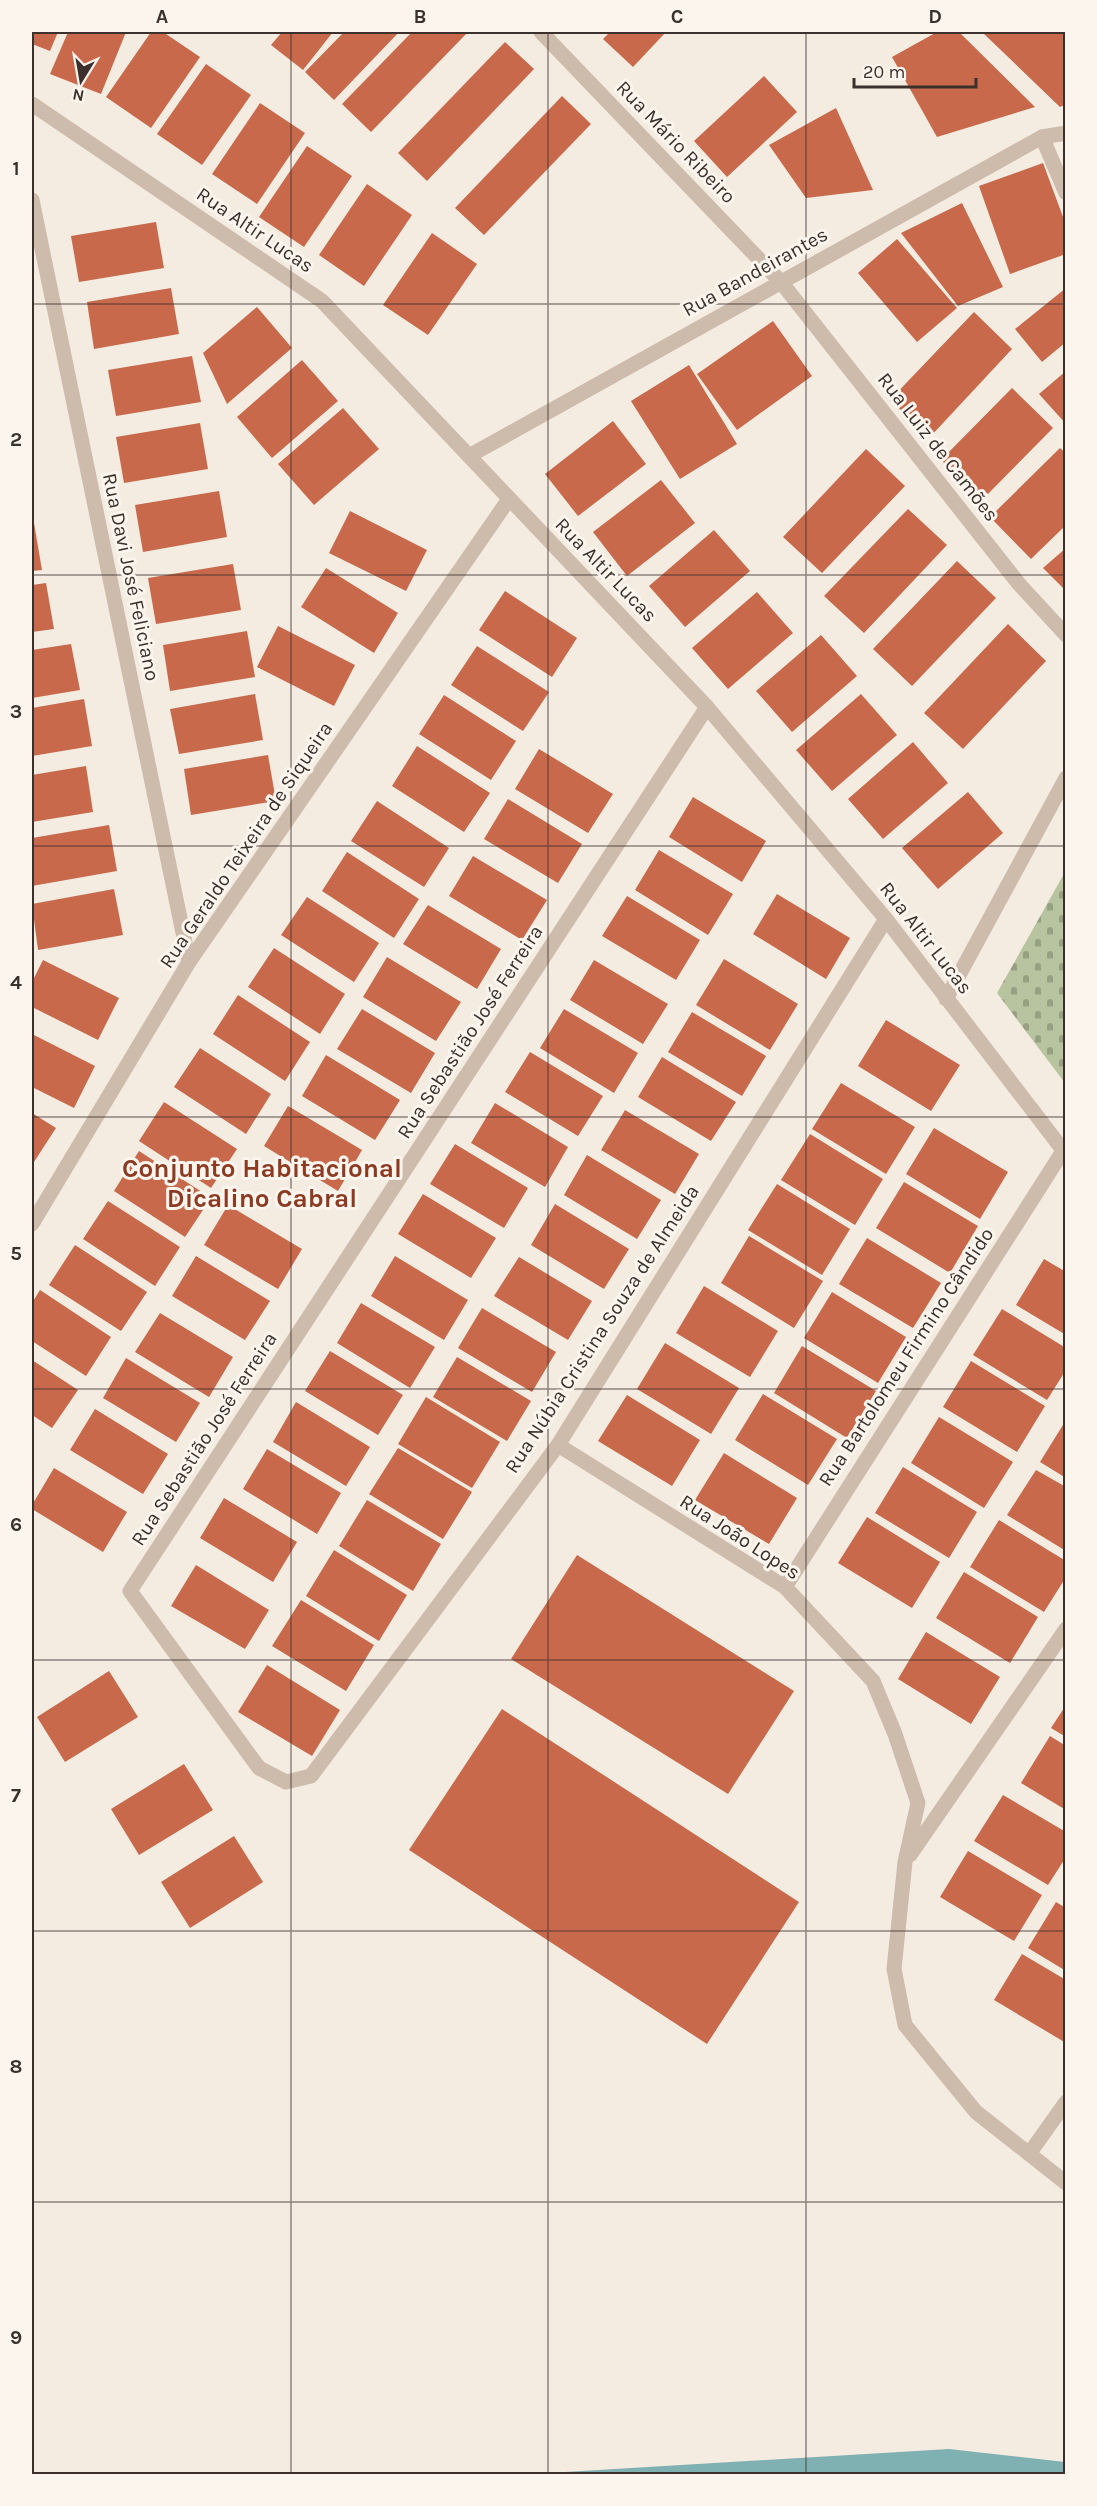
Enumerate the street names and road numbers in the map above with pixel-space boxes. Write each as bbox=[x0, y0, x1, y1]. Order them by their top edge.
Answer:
street label: Rua Mário Ribeiro bbox=[612, 76, 740, 208]
street label: Rua Altir Lucas bbox=[192, 182, 318, 278]
street label: Rua Bandeirantes bbox=[678, 223, 832, 321]
street label: Rua Luiz de Camões bbox=[873, 368, 1003, 526]
street label: Rua Davi José Feliciano bbox=[98, 471, 164, 683]
street label: Rua Altir Lucas bbox=[550, 513, 662, 627]
street label: Rua Geraldo Teixeira de Siqueira bbox=[155, 718, 337, 972]
street label: Rua Altir Lucas bbox=[875, 877, 977, 999]
street label: Rua Sebastião José Ferreira bbox=[392, 921, 548, 1143]
street label: Rua Núbia Cristina Souza de Almeida bbox=[500, 1181, 704, 1477]
street label: Rua Bartolomeu Firmino Cândido bbox=[814, 1223, 998, 1491]
street label: Rua Sebastião José Ferreira bbox=[126, 1328, 282, 1550]
street label: Rua João Lopes bbox=[676, 1490, 804, 1584]

